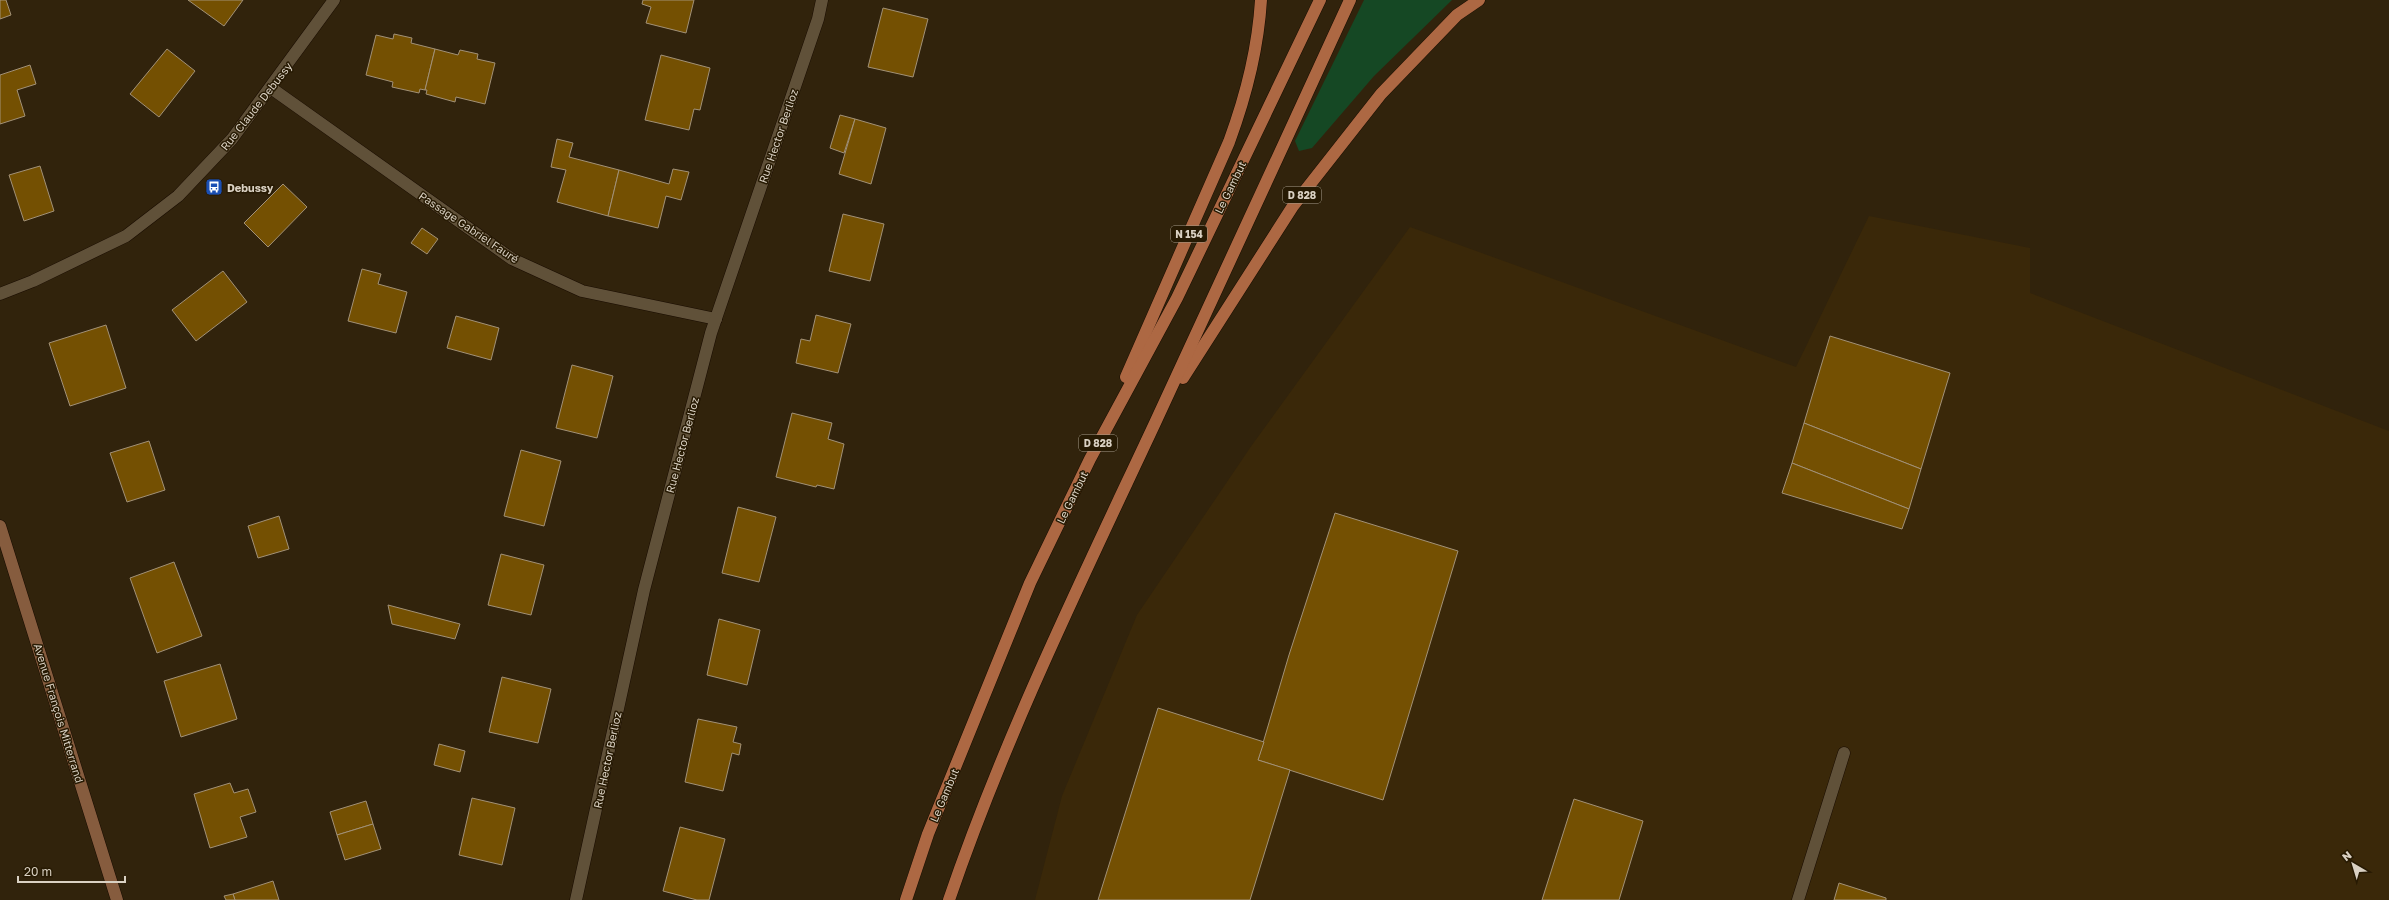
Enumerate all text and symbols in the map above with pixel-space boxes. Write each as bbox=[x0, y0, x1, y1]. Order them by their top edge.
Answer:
street label: Rue Claude Debussy bbox=[218, 59, 294, 153]
street label: Rue Hector Berlioz bbox=[756, 87, 800, 185]
street label: Le Gambut bbox=[1212, 159, 1248, 215]
bus stop icon: Debussy bbox=[204, 177, 224, 197]
place label: Debussy bbox=[227, 181, 274, 194]
road number: D 828 bbox=[1283, 187, 1321, 203]
street label: Passage Gabriel Fauré bbox=[417, 189, 521, 265]
road number: N 154 bbox=[1171, 226, 1207, 242]
street label: Rue Hector Berlioz bbox=[663, 395, 701, 494]
road number: D 828 bbox=[1079, 435, 1117, 451]
street label: Le Gambut bbox=[1054, 469, 1090, 525]
street label: Avenue François Mitterrand bbox=[32, 642, 86, 784]
street label: Rue Hector Berlioz bbox=[590, 710, 624, 810]
street label: Le Gambut bbox=[927, 766, 961, 824]
north arrow bbox=[2333, 844, 2373, 884]
text: N bbox=[2339, 848, 2354, 863]
scale bar bbox=[18, 858, 125, 884]
text: 20 m bbox=[24, 864, 52, 879]

